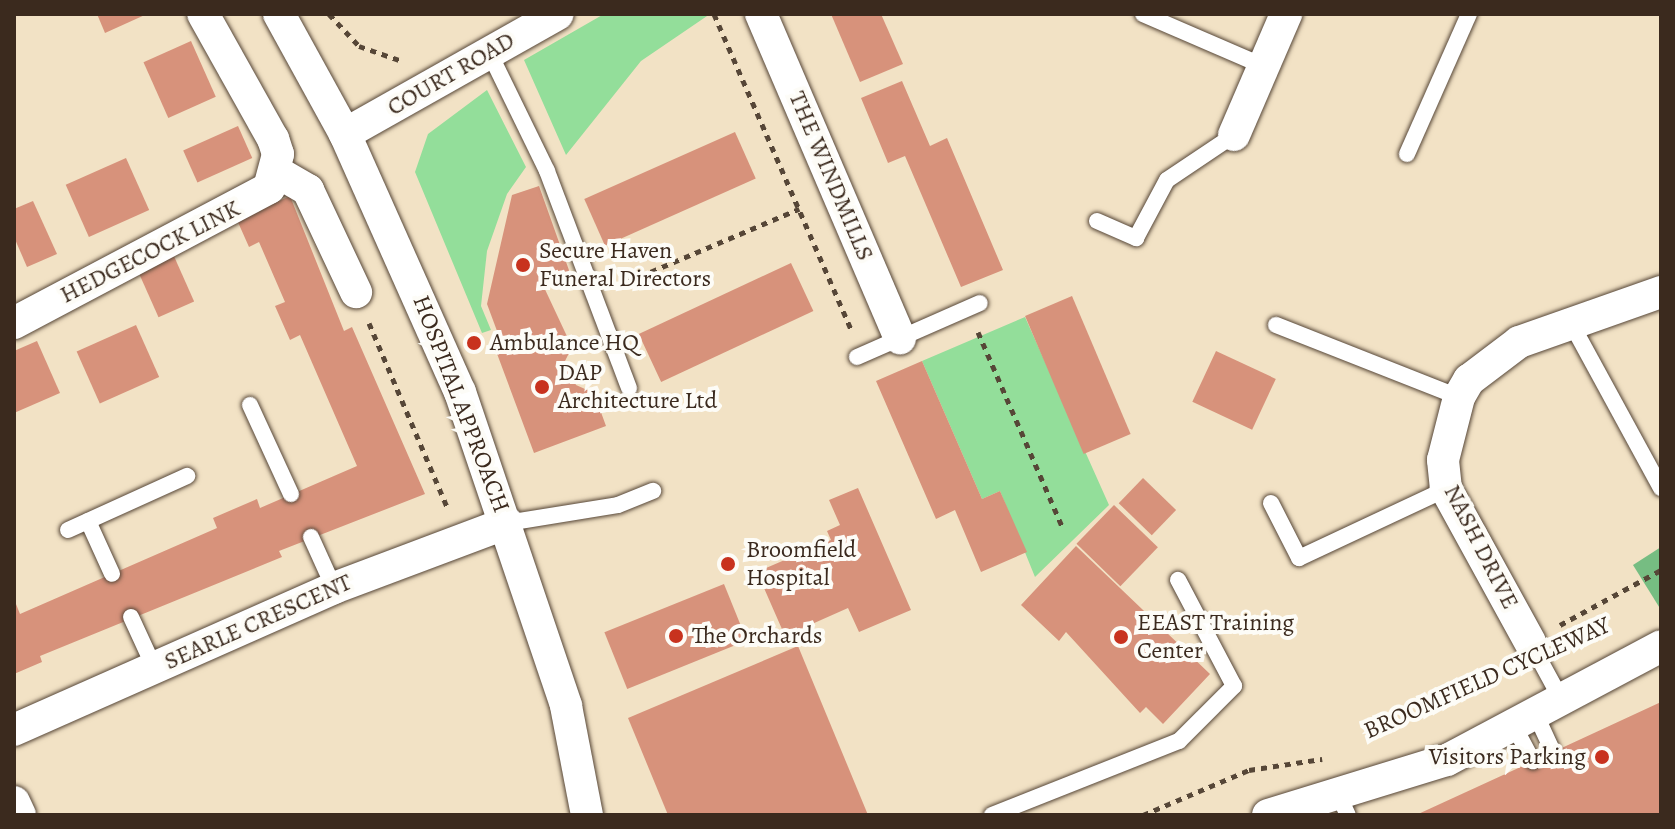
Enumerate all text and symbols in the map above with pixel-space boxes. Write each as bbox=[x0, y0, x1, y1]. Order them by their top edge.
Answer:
street label: COURT ROAD bbox=[382, 26, 520, 122]
street label: THE WINDMILLS bbox=[782, 87, 880, 265]
street label: HEDGECOCK LINK bbox=[55, 194, 245, 310]
place label: Secure Haven Funeral Directors bbox=[539, 237, 711, 293]
marker: Secure Haven Funeral Directors bbox=[514, 256, 532, 274]
street label: HOSPITAL APPROACH bbox=[406, 291, 516, 517]
place label: Ambulance HQ bbox=[490, 329, 639, 357]
marker: Ambulance HQ bbox=[465, 334, 483, 352]
place label: DAP Architecture Ltd bbox=[558, 359, 717, 415]
marker: DAP Architecture Ltd bbox=[533, 378, 551, 396]
street label: NASH DRIVE bbox=[1437, 480, 1525, 614]
place label: Broomfield Hospital bbox=[746, 536, 856, 592]
marker: Broomfield Hospital bbox=[717, 553, 739, 575]
street label: SEARLE CRESCENT bbox=[160, 568, 356, 676]
place label: EEAST Training Center bbox=[1137, 609, 1294, 665]
street label: BROOMFIELD CYCLEWAY bbox=[1359, 611, 1615, 745]
place label: The Orchards bbox=[692, 622, 822, 650]
marker: The Orchards bbox=[667, 627, 685, 645]
marker: EEAST Training Center bbox=[1112, 628, 1130, 646]
place label: Visitors Parking bbox=[1429, 743, 1586, 771]
marker: Visitors Parking bbox=[1593, 748, 1611, 766]

